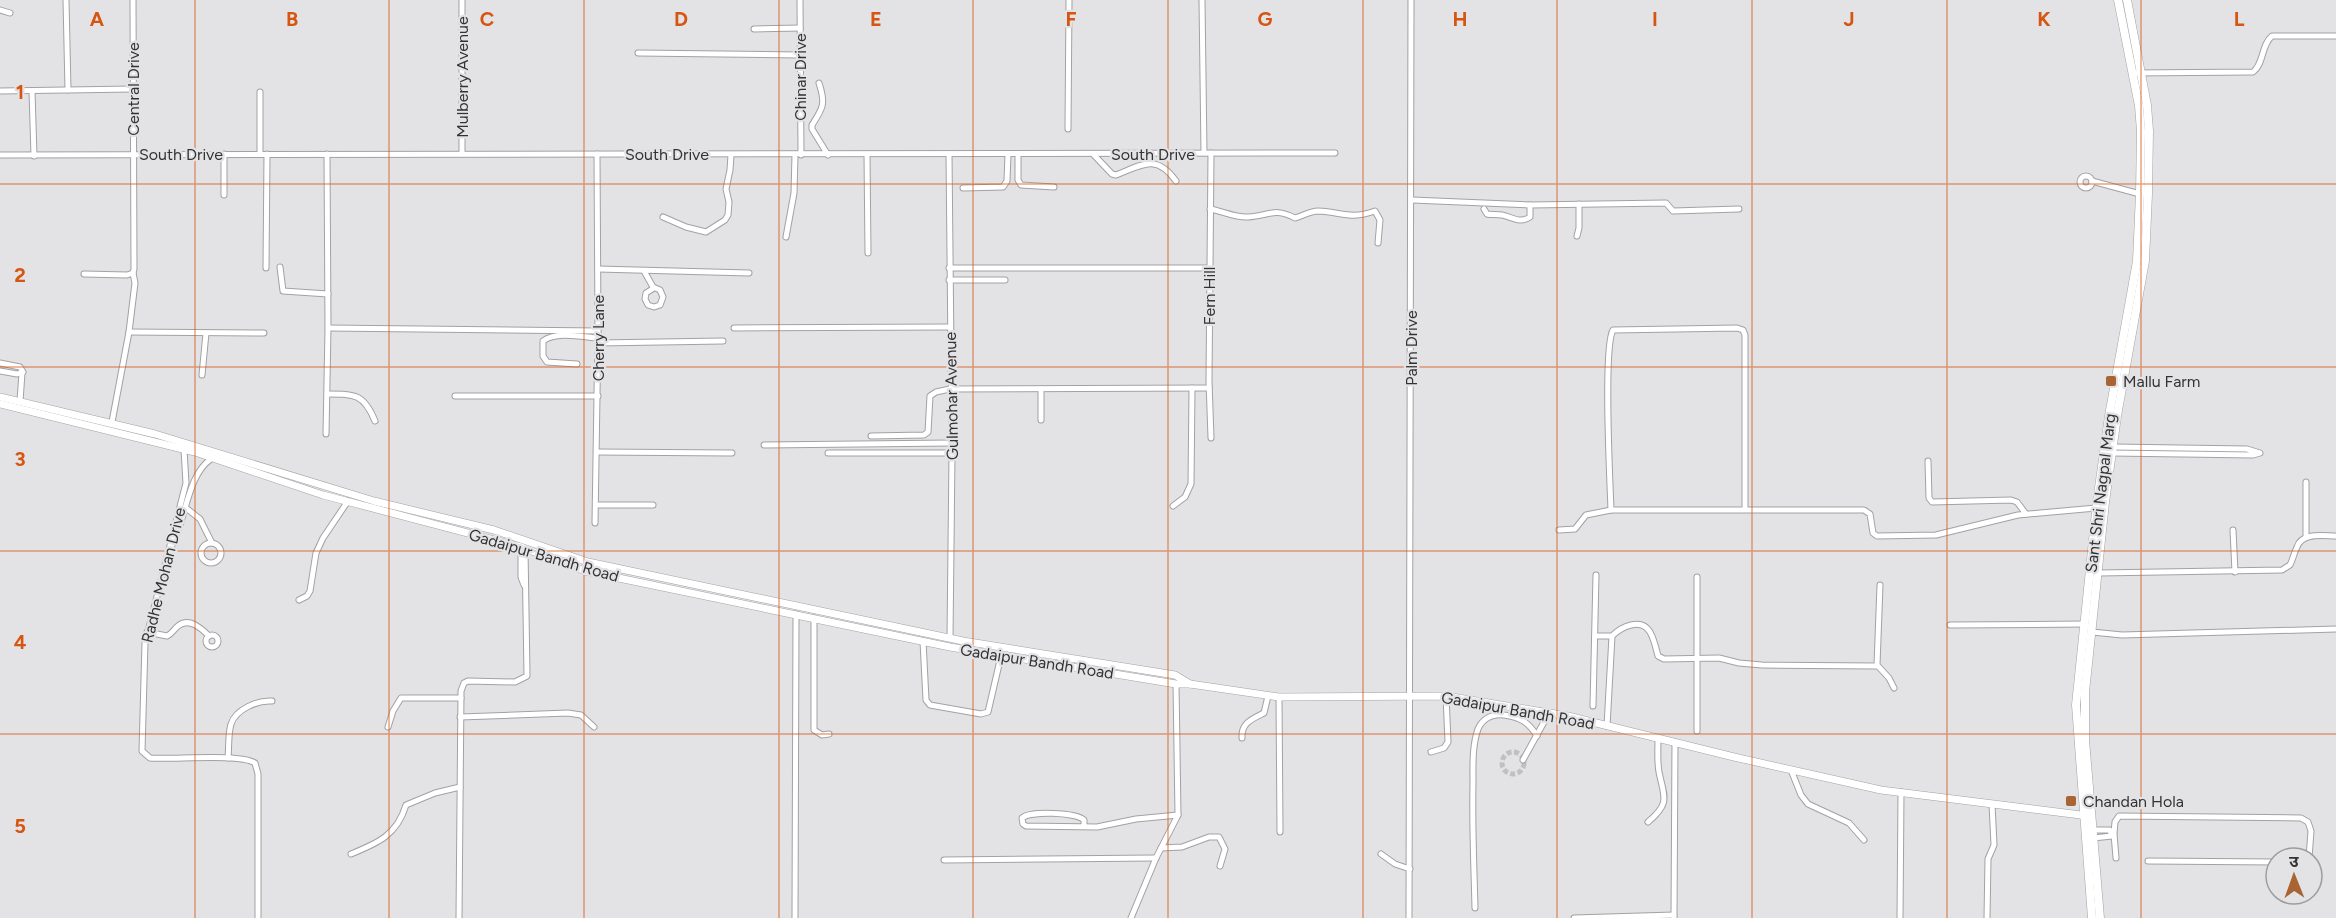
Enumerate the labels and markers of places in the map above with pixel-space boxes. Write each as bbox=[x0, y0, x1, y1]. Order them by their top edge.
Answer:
place label: Mallu Farm bbox=[2123, 372, 2200, 391]
marker: Mallu Farm bbox=[2104, 374, 2118, 388]
place label: Chandan Hola bbox=[2083, 792, 2184, 811]
marker: Chandan Hola bbox=[2064, 794, 2078, 808]

